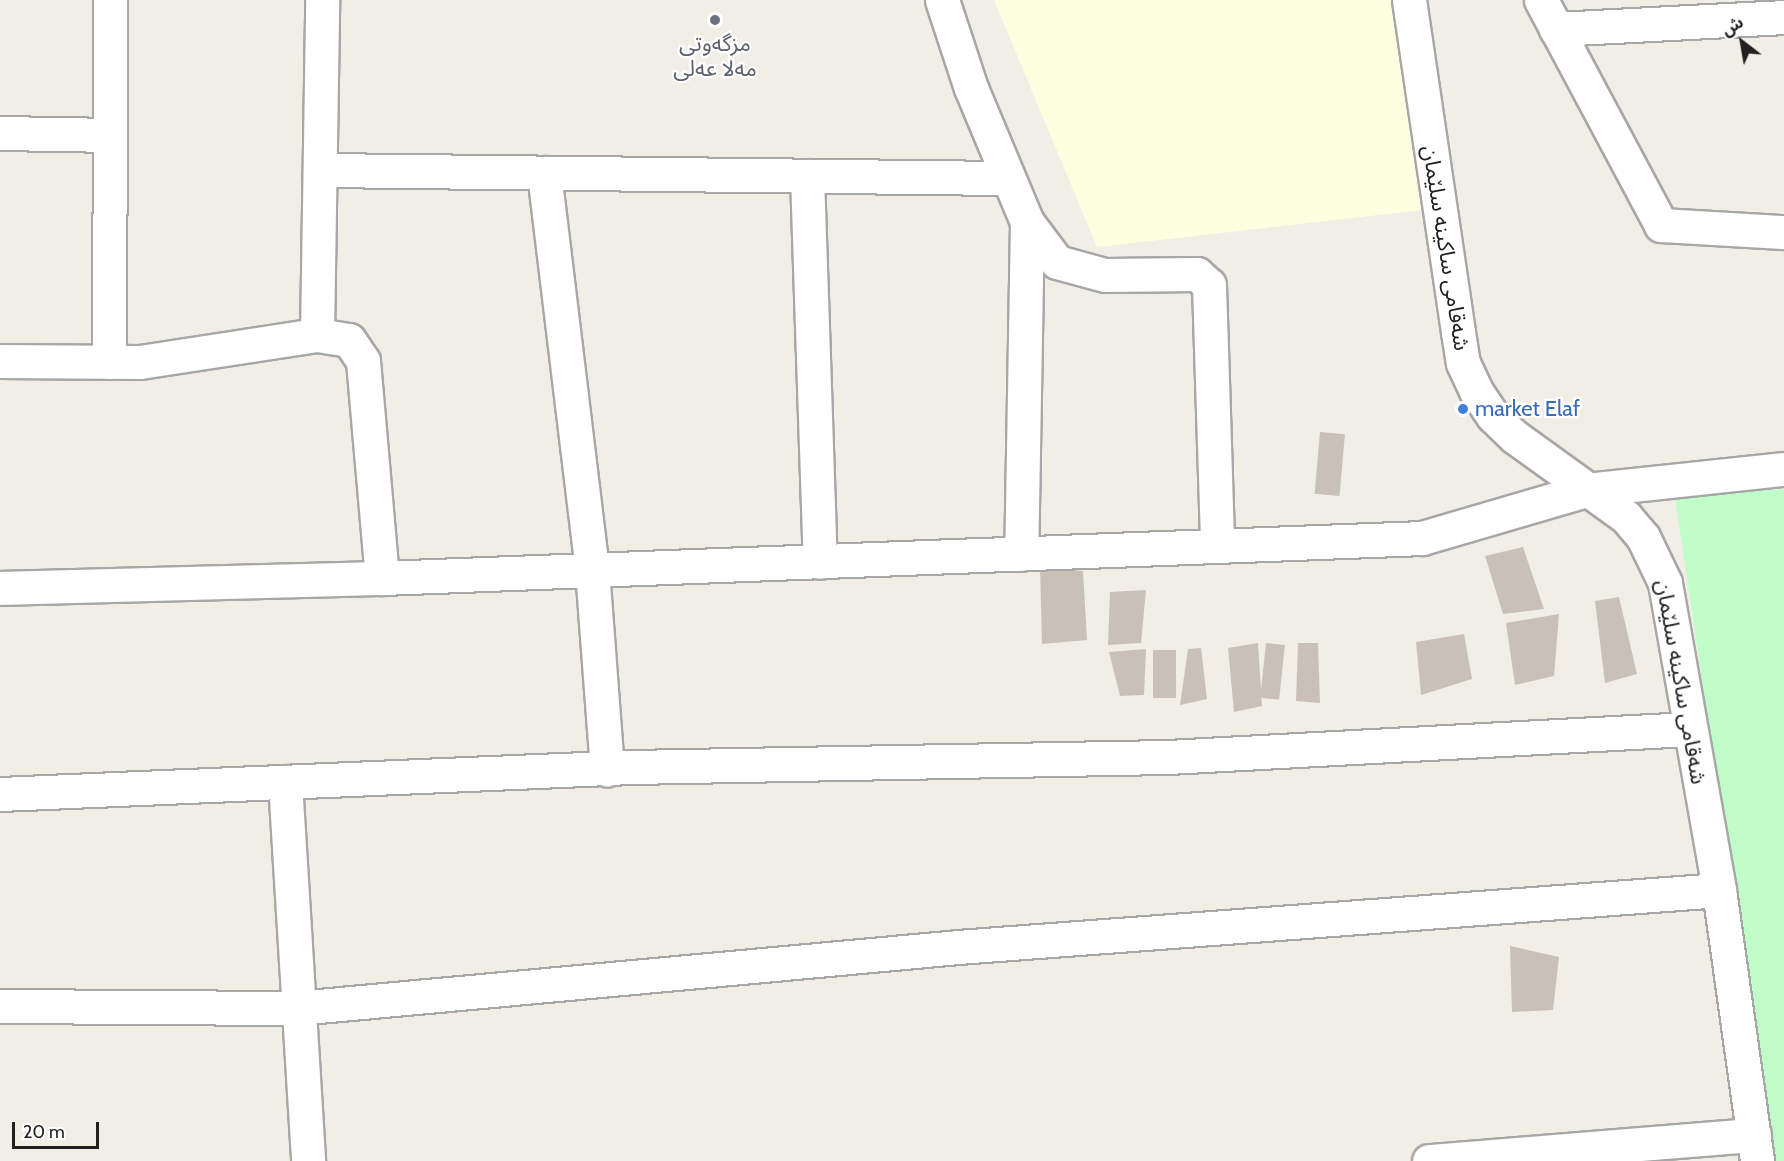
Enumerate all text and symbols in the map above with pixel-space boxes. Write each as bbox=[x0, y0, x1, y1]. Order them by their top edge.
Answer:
north arrow bbox=[1712, 12, 1772, 72]
text: ش bbox=[1718, 12, 1747, 40]
marker: مزگەوتی مەلا عەلی bbox=[708, 13, 722, 27]
place label: مزگەوتی مەلا عەلی bbox=[673, 30, 757, 82]
street label: شەقامی ساکینە سلێمان bbox=[1417, 144, 1475, 352]
place label: market Elaf bbox=[1475, 396, 1580, 422]
marker: market Elaf bbox=[1456, 402, 1470, 416]
street label: شەقامی ساکینە سلێمان bbox=[1650, 578, 1712, 786]
scale bar bbox=[15, 1110, 102, 1148]
text: 20 m bbox=[23, 1121, 65, 1143]

